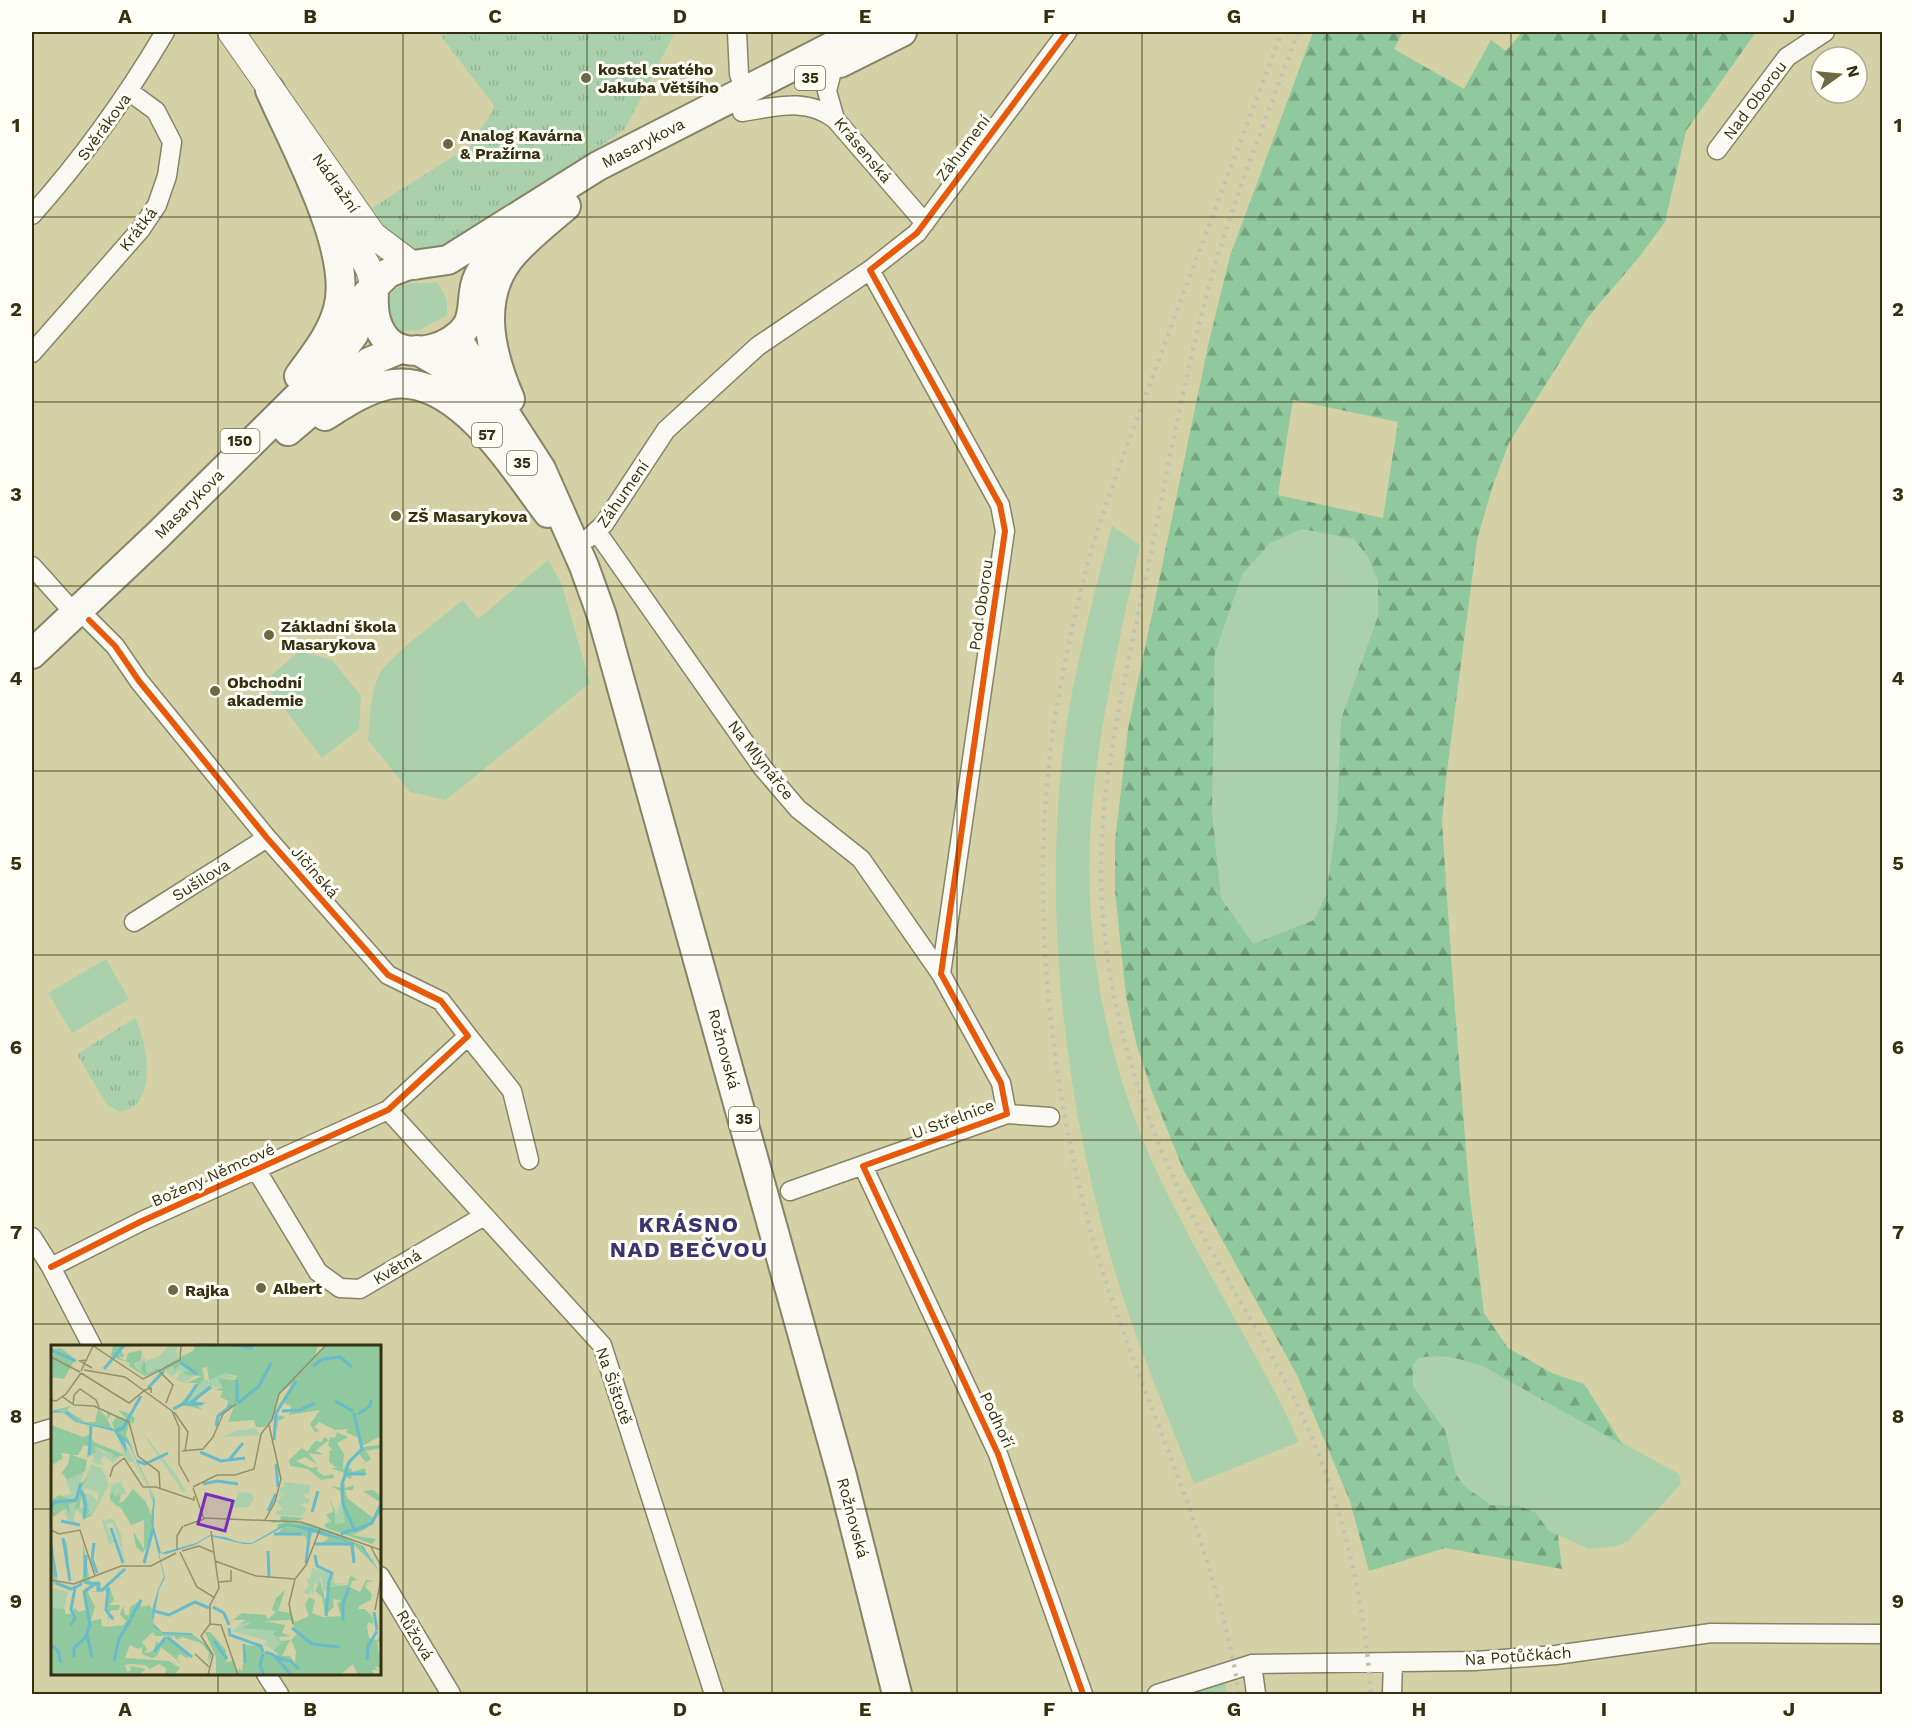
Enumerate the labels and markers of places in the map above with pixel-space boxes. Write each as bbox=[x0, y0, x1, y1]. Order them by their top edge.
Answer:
place label: kostel svatého Jakuba Většího bbox=[598, 60, 719, 97]
marker: kostel svatého Jakuba Většího bbox=[579, 71, 593, 85]
place label: Analog Kavárna & Pražírna bbox=[460, 126, 583, 163]
marker: Analog Kavárna & Pražírna bbox=[441, 137, 455, 151]
place label: ZŠ Masarykova bbox=[408, 507, 528, 526]
marker: ZŠ Masarykova bbox=[389, 509, 403, 523]
place label: Základní škola Masarykova bbox=[281, 617, 397, 654]
marker: Základní škola Masarykova bbox=[262, 628, 276, 642]
place label: Obchodní akademie bbox=[227, 673, 304, 710]
marker: Obchodní akademie bbox=[208, 684, 222, 698]
place label: Albert bbox=[273, 1279, 322, 1298]
place label: Rajka bbox=[185, 1281, 230, 1300]
marker: Albert bbox=[254, 1281, 268, 1295]
marker: Rajka bbox=[166, 1283, 180, 1297]

